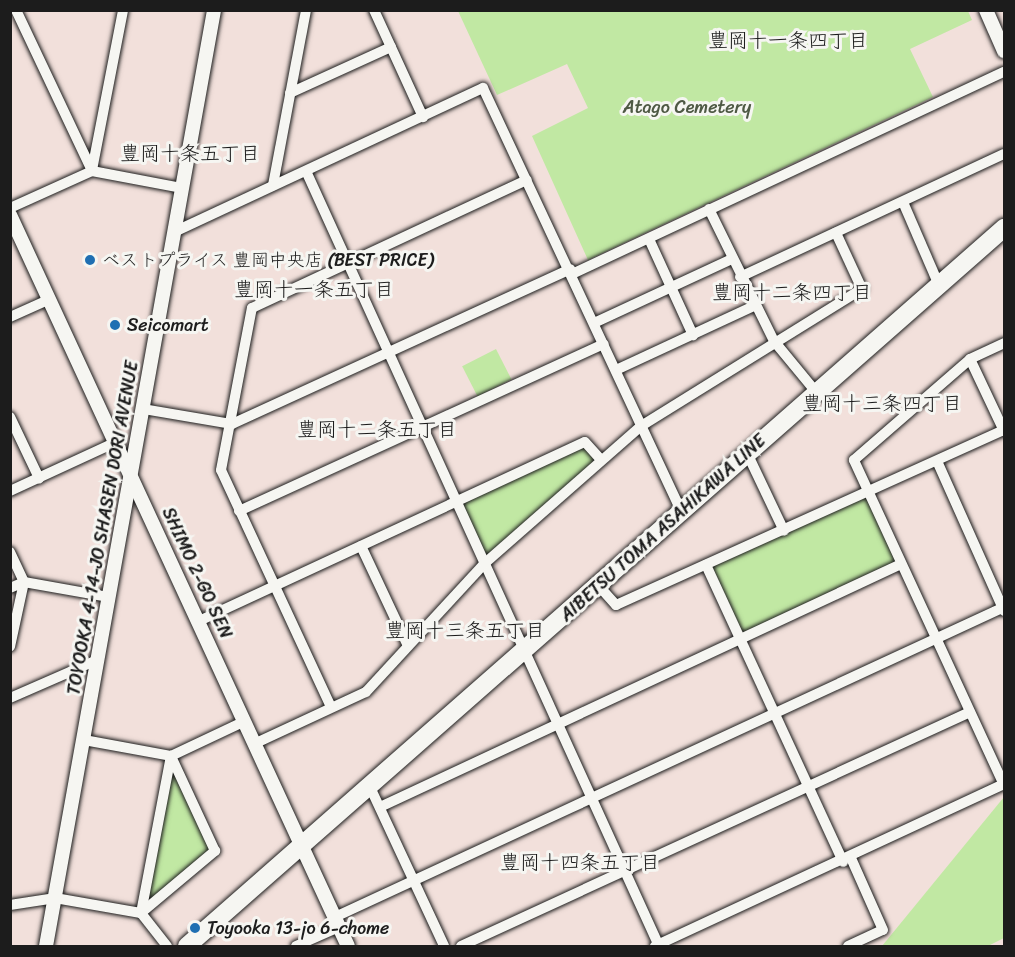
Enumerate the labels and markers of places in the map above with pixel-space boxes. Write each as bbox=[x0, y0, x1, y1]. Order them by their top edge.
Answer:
place label: ベストプライス 豊岡中央店 (BEST PRICE) bbox=[102, 249, 435, 271]
marker: ベストプライス 豊岡中央店 (BEST PRICE) bbox=[83, 253, 97, 267]
place label: Seicomart bbox=[127, 314, 209, 336]
marker: Seicomart bbox=[108, 318, 122, 332]
place label: Toyooka 13-jo 6-chome bbox=[207, 917, 390, 939]
marker: Toyooka 13-jo 6-chome bbox=[188, 921, 202, 935]

